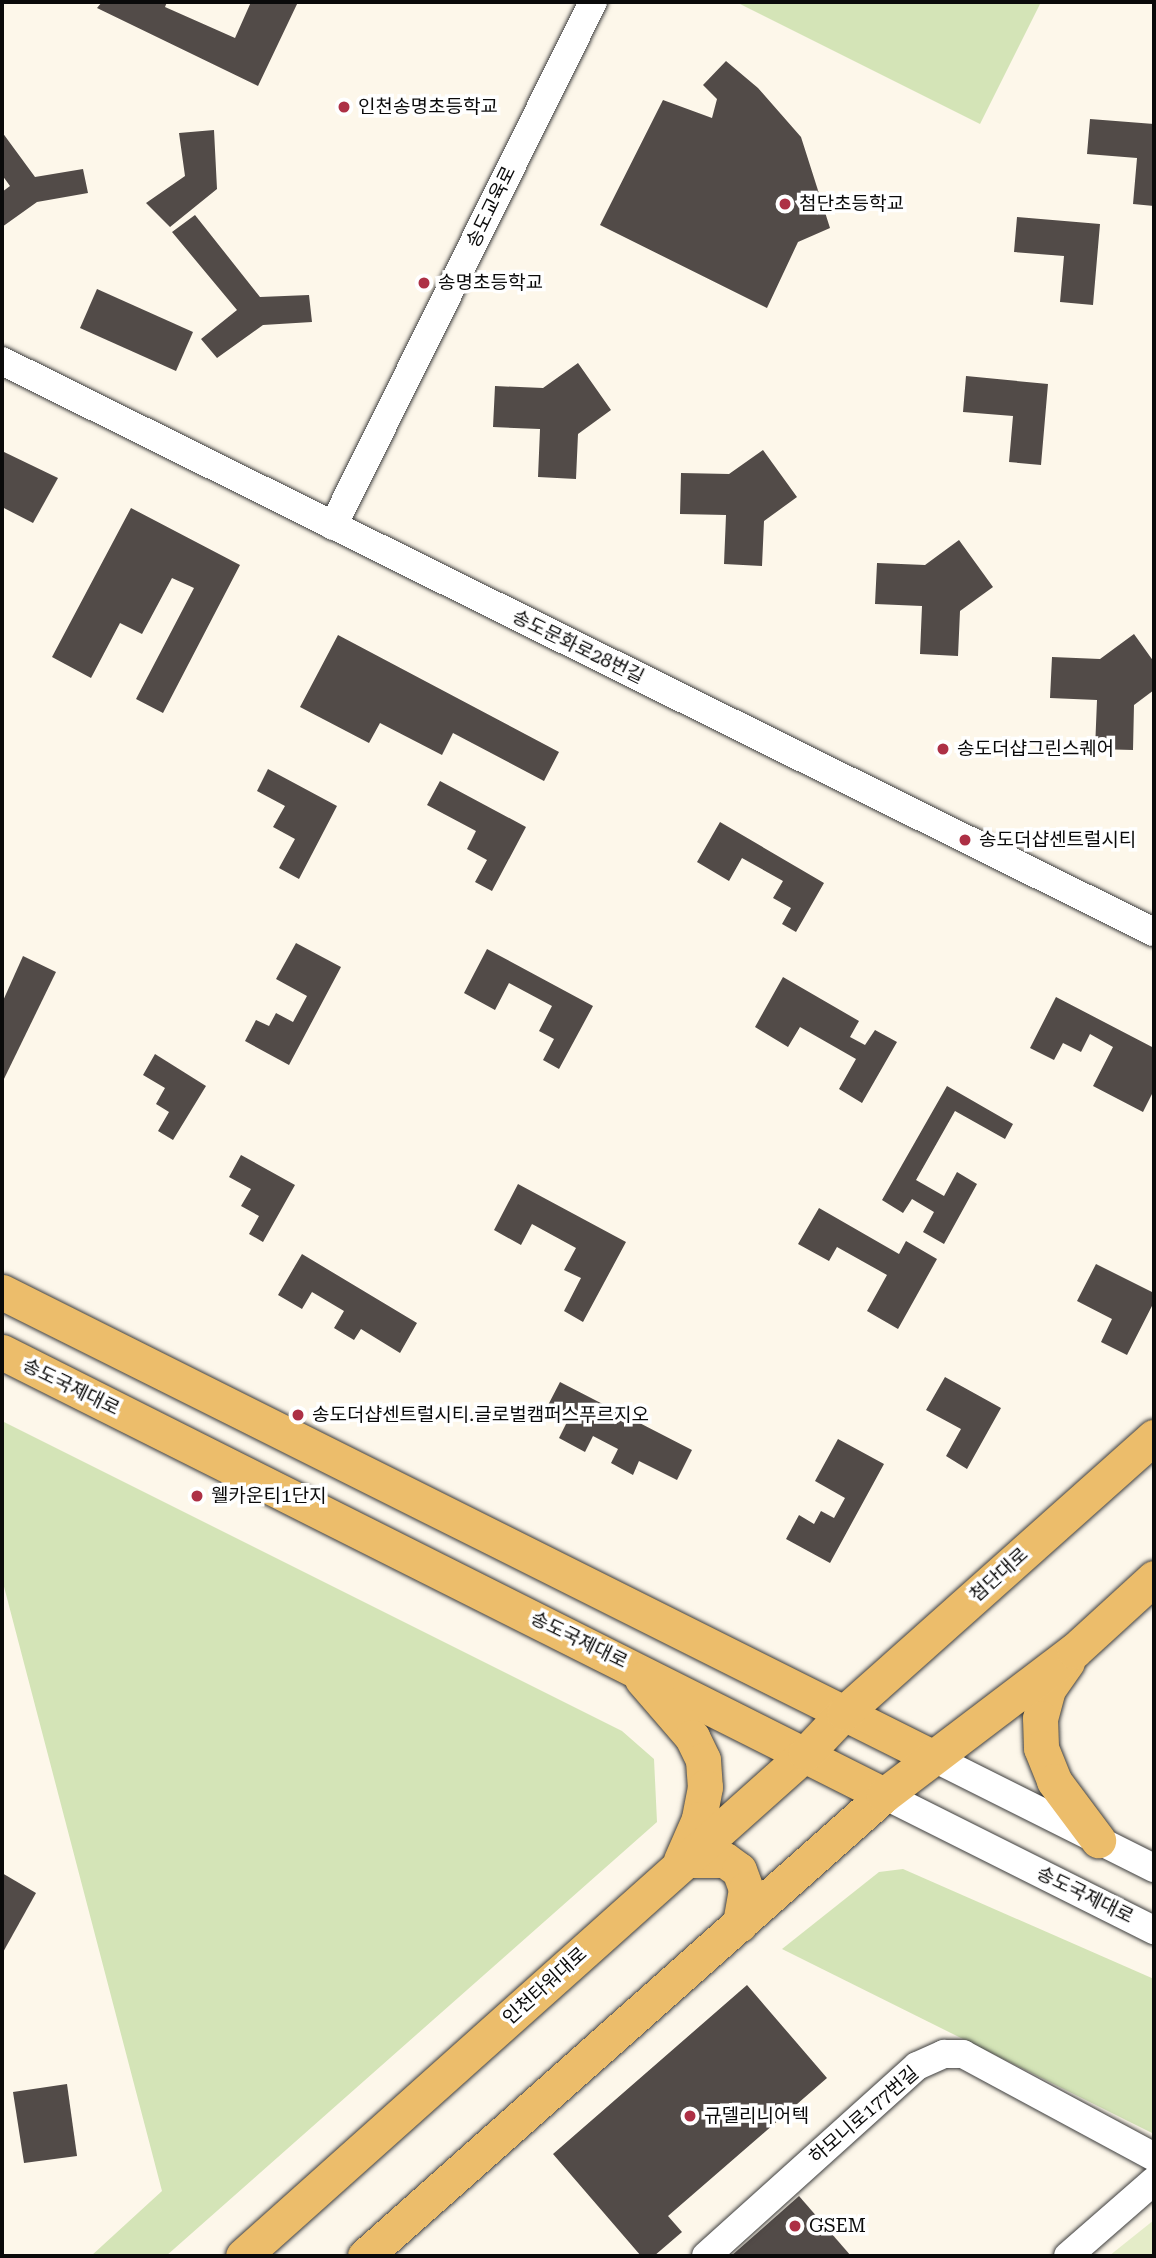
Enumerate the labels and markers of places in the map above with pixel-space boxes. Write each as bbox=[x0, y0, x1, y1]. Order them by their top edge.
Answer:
place label: 인천송명초등학교 bbox=[358, 96, 498, 118]
marker: 인천송명초등학교 bbox=[336, 99, 352, 115]
place label: 첨단초등학교 bbox=[799, 193, 904, 215]
marker: 첨단초등학교 bbox=[777, 196, 793, 212]
place label: 송명초등학교 bbox=[438, 272, 543, 294]
marker: 송명초등학교 bbox=[416, 275, 432, 291]
place label: 송도더샵그린스퀘어 bbox=[957, 738, 1114, 760]
marker: 송도더샵그린스퀘어 bbox=[935, 741, 951, 757]
place label: 송도더샵센트럴시티 bbox=[979, 829, 1136, 851]
marker: 송도더샵센트럴시티 bbox=[957, 832, 973, 848]
place label: 송도더샵센트럴시티.글로벌캠퍼스푸르지오 bbox=[312, 1404, 649, 1426]
marker: 송도더샵센트럴시티.글로벌캠퍼스푸르지오 bbox=[290, 1407, 306, 1423]
place label: 웰카운티1단지 bbox=[211, 1485, 327, 1507]
marker: 웰카운티1단지 bbox=[189, 1488, 205, 1504]
place label: 규델리니어텍 bbox=[704, 2105, 809, 2127]
marker: 규델리니어텍 bbox=[682, 2108, 698, 2124]
place label: GSEM bbox=[809, 2215, 866, 2237]
marker: GSEM bbox=[787, 2218, 803, 2234]

